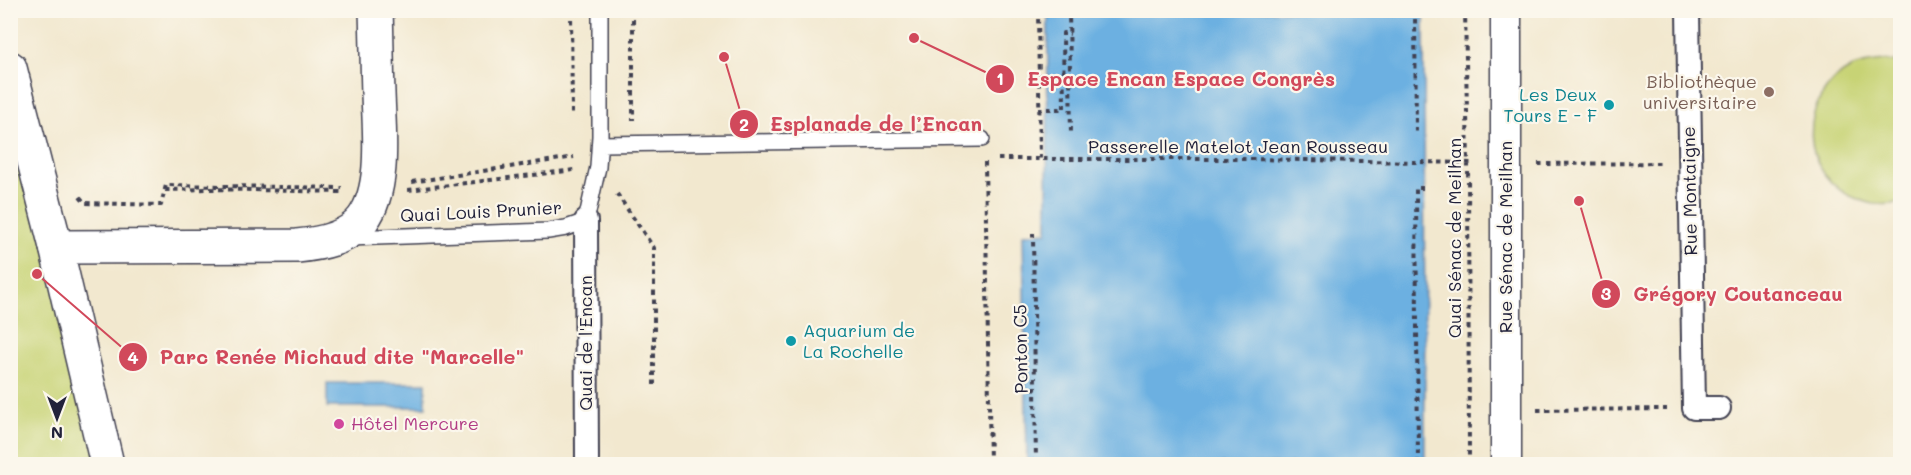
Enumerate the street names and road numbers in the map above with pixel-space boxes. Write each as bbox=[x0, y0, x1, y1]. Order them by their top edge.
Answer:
street label: Rue Montaigne bbox=[1676, 126, 1702, 256]
street label: Passerelle Matelot Jean Rousseau bbox=[1088, 134, 1388, 158]
street label: Quai Sénac de Meilhan bbox=[1442, 138, 1466, 338]
street label: Rue Sénac de Meilhan bbox=[1493, 141, 1517, 333]
street label: Quai Louis Prunier bbox=[399, 195, 562, 227]
street label: Quai de l'Encan bbox=[573, 275, 597, 411]
street label: Ponton C5 bbox=[1007, 304, 1033, 394]

